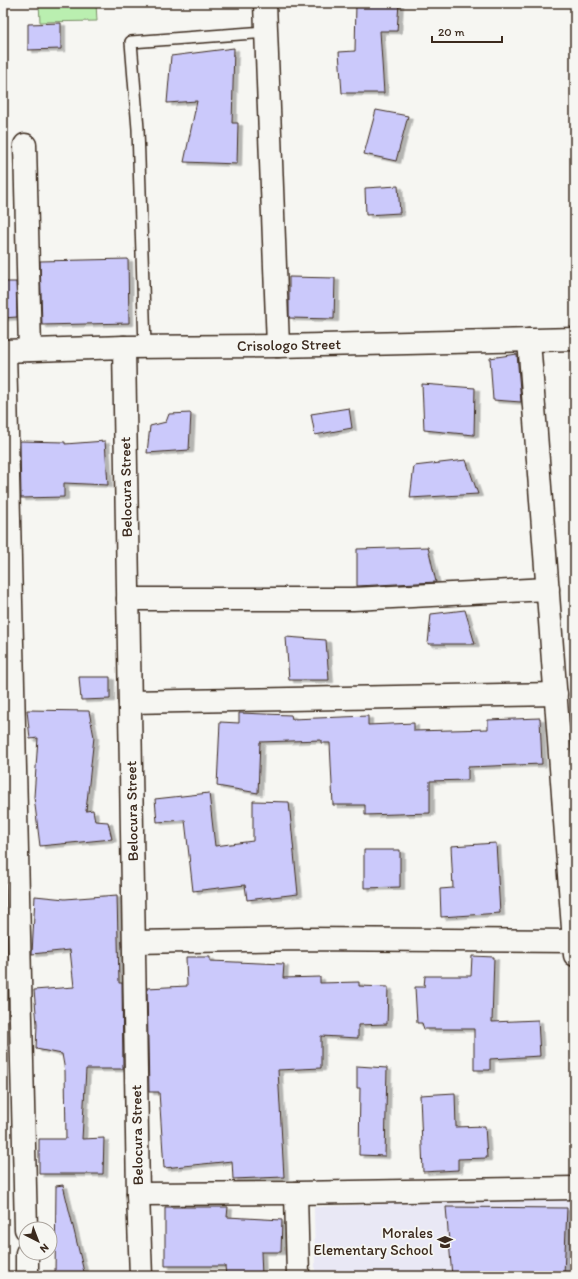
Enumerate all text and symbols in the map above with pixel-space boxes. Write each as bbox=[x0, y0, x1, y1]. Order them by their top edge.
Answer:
scale bar bbox=[432, 18, 502, 44]
text: 20 m bbox=[438, 25, 465, 39]
street label: Crisologo Street bbox=[237, 335, 342, 355]
street label: Belocura Street bbox=[116, 436, 136, 538]
street label: Belocura Street bbox=[122, 760, 142, 862]
street label: Belocura Street bbox=[127, 1084, 147, 1186]
north arrow bbox=[18, 1221, 58, 1261]
place label: Morales Elementary School bbox=[313, 1224, 434, 1259]
school or university icon: Morales Elementary School bbox=[436, 1233, 454, 1251]
text: N bbox=[37, 1241, 51, 1255]

